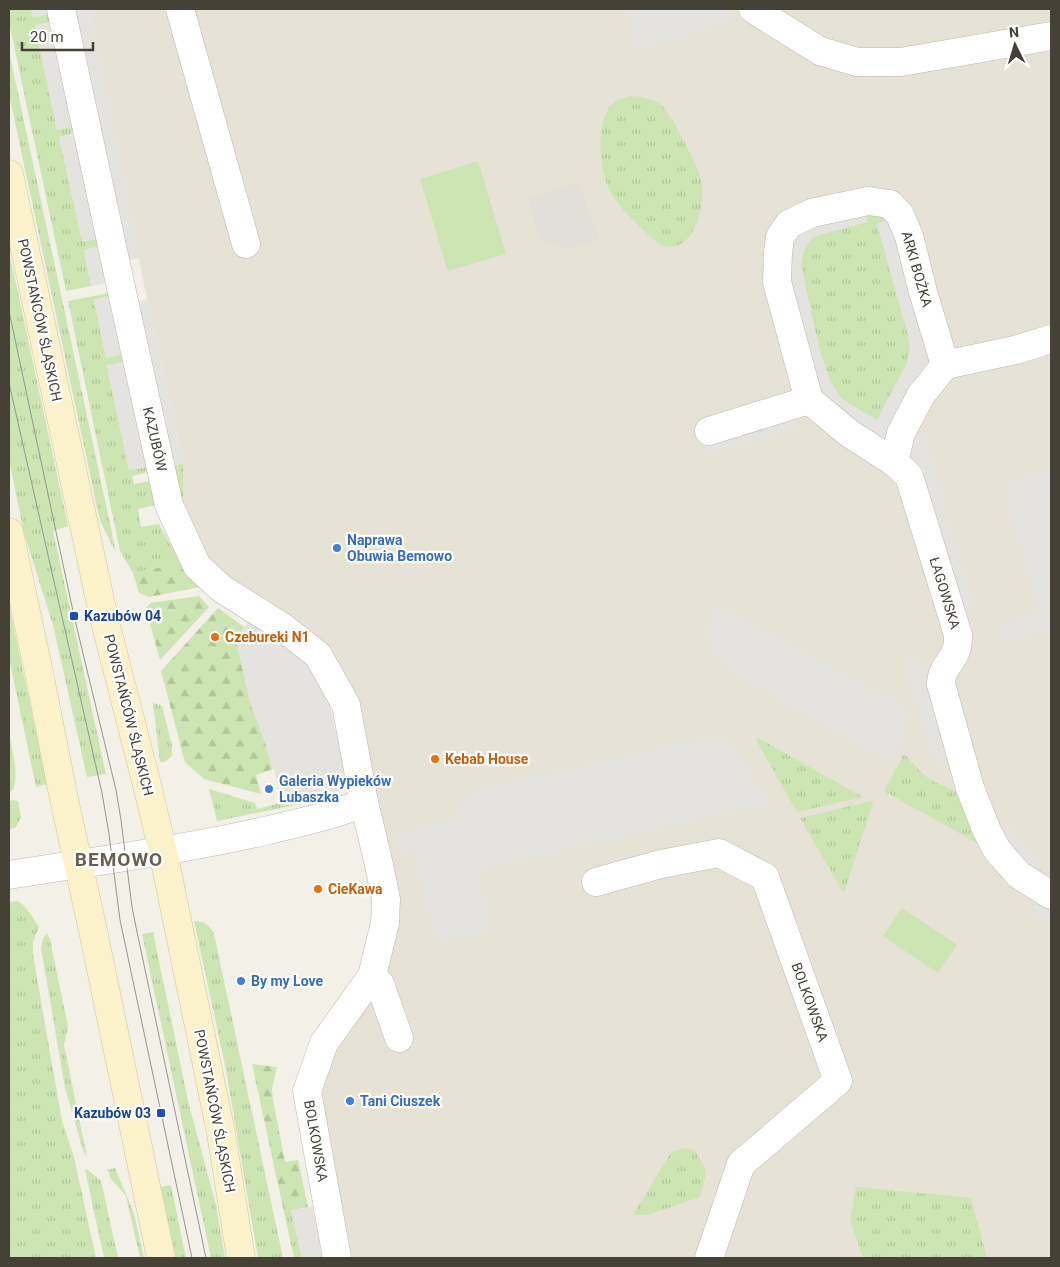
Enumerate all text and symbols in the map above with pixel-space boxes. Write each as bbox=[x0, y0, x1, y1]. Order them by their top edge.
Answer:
scale bar bbox=[22, 20, 94, 52]
north arrow bbox=[990, 20, 1040, 70]
text: N bbox=[1008, 24, 1019, 40]
text: 20 m bbox=[30, 28, 64, 46]
street label: ARKI BOŻKA bbox=[899, 229, 935, 309]
street label: POWSTAŃCÓW ŚLĄSKICH bbox=[15, 237, 66, 403]
street label: KAZUBÓW bbox=[140, 405, 171, 474]
place label: Naprawa Obuwia Bemowo bbox=[347, 532, 452, 564]
marker: Naprawa Obuwia Bemowo bbox=[331, 542, 343, 554]
street label: ŁAGOWSKA bbox=[926, 555, 964, 631]
place label: Kazubów 04 bbox=[84, 608, 161, 624]
marker: Kazubów 04 bbox=[68, 610, 80, 622]
place label: Czebureki N1 bbox=[225, 629, 310, 645]
marker: Czebureki N1 bbox=[209, 631, 221, 643]
street label: POWSTAŃCÓW ŚLĄSKICH bbox=[101, 632, 158, 797]
place label: Kebab House bbox=[445, 751, 529, 767]
marker: Kebab House bbox=[429, 753, 441, 765]
place label: Galeria Wypieków Lubaszka bbox=[279, 773, 392, 805]
marker: Galeria Wypieków Lubaszka bbox=[263, 783, 275, 795]
district label: BEMOWO bbox=[75, 848, 163, 871]
place label: CieKawa bbox=[328, 881, 383, 897]
marker: CieKawa bbox=[312, 883, 324, 895]
street label: BOLKOWSKA bbox=[788, 960, 832, 1044]
place label: By my Love bbox=[251, 973, 323, 989]
marker: By my Love bbox=[235, 975, 247, 987]
street label: POWSTAŃCÓW ŚLĄSKICH bbox=[191, 1028, 240, 1194]
place label: Tani Ciuszek bbox=[360, 1093, 441, 1109]
marker: Tani Ciuszek bbox=[344, 1095, 356, 1107]
street label: BOLKOWSKA bbox=[301, 1099, 331, 1183]
place label: Kazubów 03 bbox=[74, 1105, 151, 1121]
marker: Kazubów 03 bbox=[155, 1107, 167, 1119]

